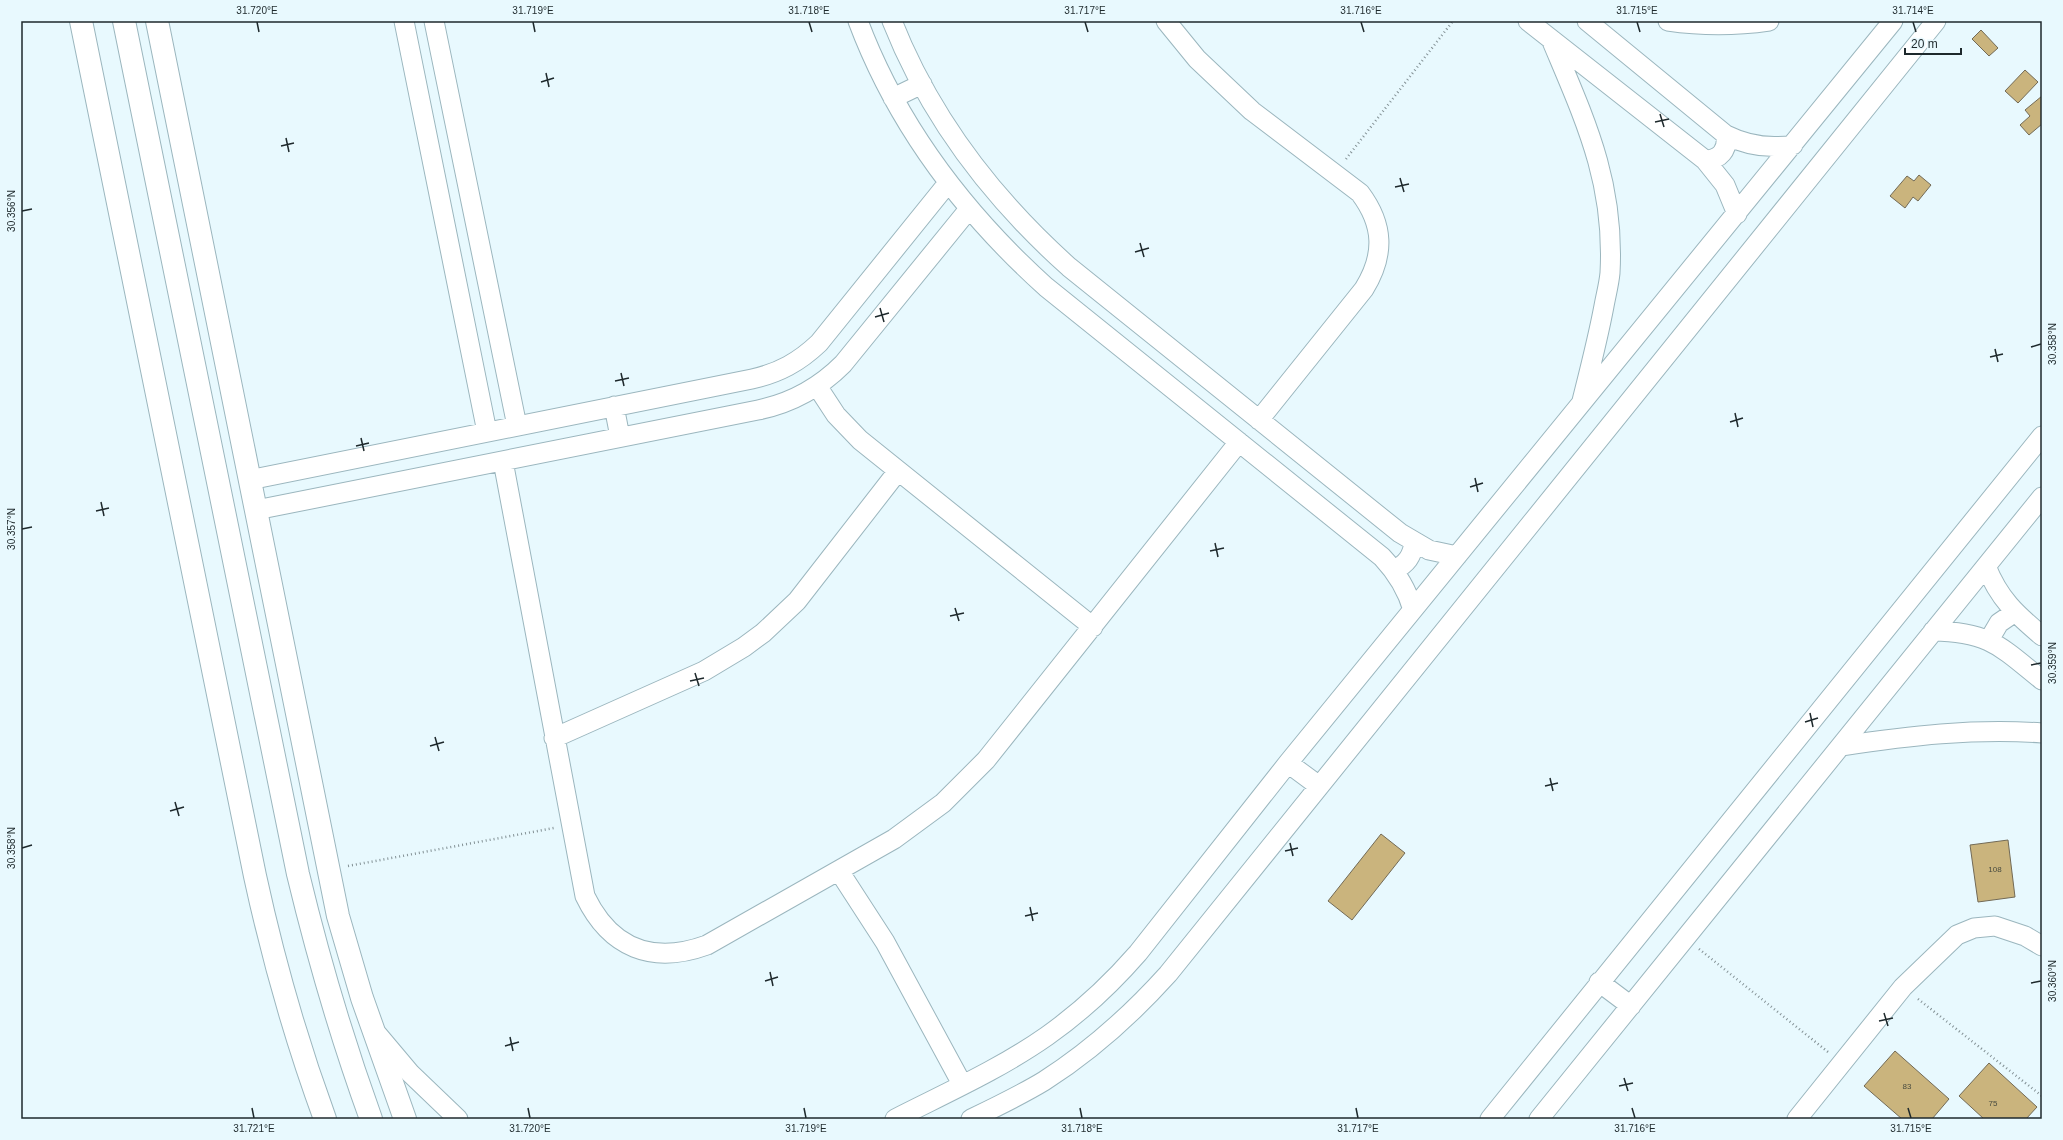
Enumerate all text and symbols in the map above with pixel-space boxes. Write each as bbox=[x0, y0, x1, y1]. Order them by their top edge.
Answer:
text: 31.720°E bbox=[236, 5, 278, 16]
text: 31.719°E bbox=[512, 5, 554, 16]
text: 31.718°E bbox=[788, 5, 830, 16]
text: 31.717°E bbox=[1064, 5, 1106, 16]
text: 31.716°E bbox=[1340, 5, 1382, 16]
text: 31.715°E bbox=[1616, 5, 1658, 16]
text: 31.714°E bbox=[1892, 5, 1934, 16]
scale bar bbox=[1905, 30, 1961, 56]
text: 20 m bbox=[1911, 37, 1938, 51]
text: 30.356°N bbox=[6, 190, 17, 232]
text: 30.358°N bbox=[2047, 323, 2058, 365]
text: 30.357°N bbox=[6, 508, 17, 550]
text: 30.359°N bbox=[2047, 642, 2058, 684]
text: 30.358°N bbox=[6, 827, 17, 869]
house number: 108 bbox=[1988, 865, 2002, 874]
text: 30.360°N bbox=[2047, 960, 2058, 1002]
house number: 83 bbox=[1903, 1082, 1912, 1091]
house number: 75 bbox=[1989, 1099, 1998, 1108]
text: 31.721°E bbox=[233, 1123, 275, 1134]
text: 31.720°E bbox=[509, 1123, 551, 1134]
text: 31.719°E bbox=[785, 1123, 827, 1134]
text: 31.718°E bbox=[1061, 1123, 1103, 1134]
text: 31.717°E bbox=[1337, 1123, 1379, 1134]
text: 31.716°E bbox=[1614, 1123, 1656, 1134]
text: 31.715°E bbox=[1890, 1123, 1932, 1134]

